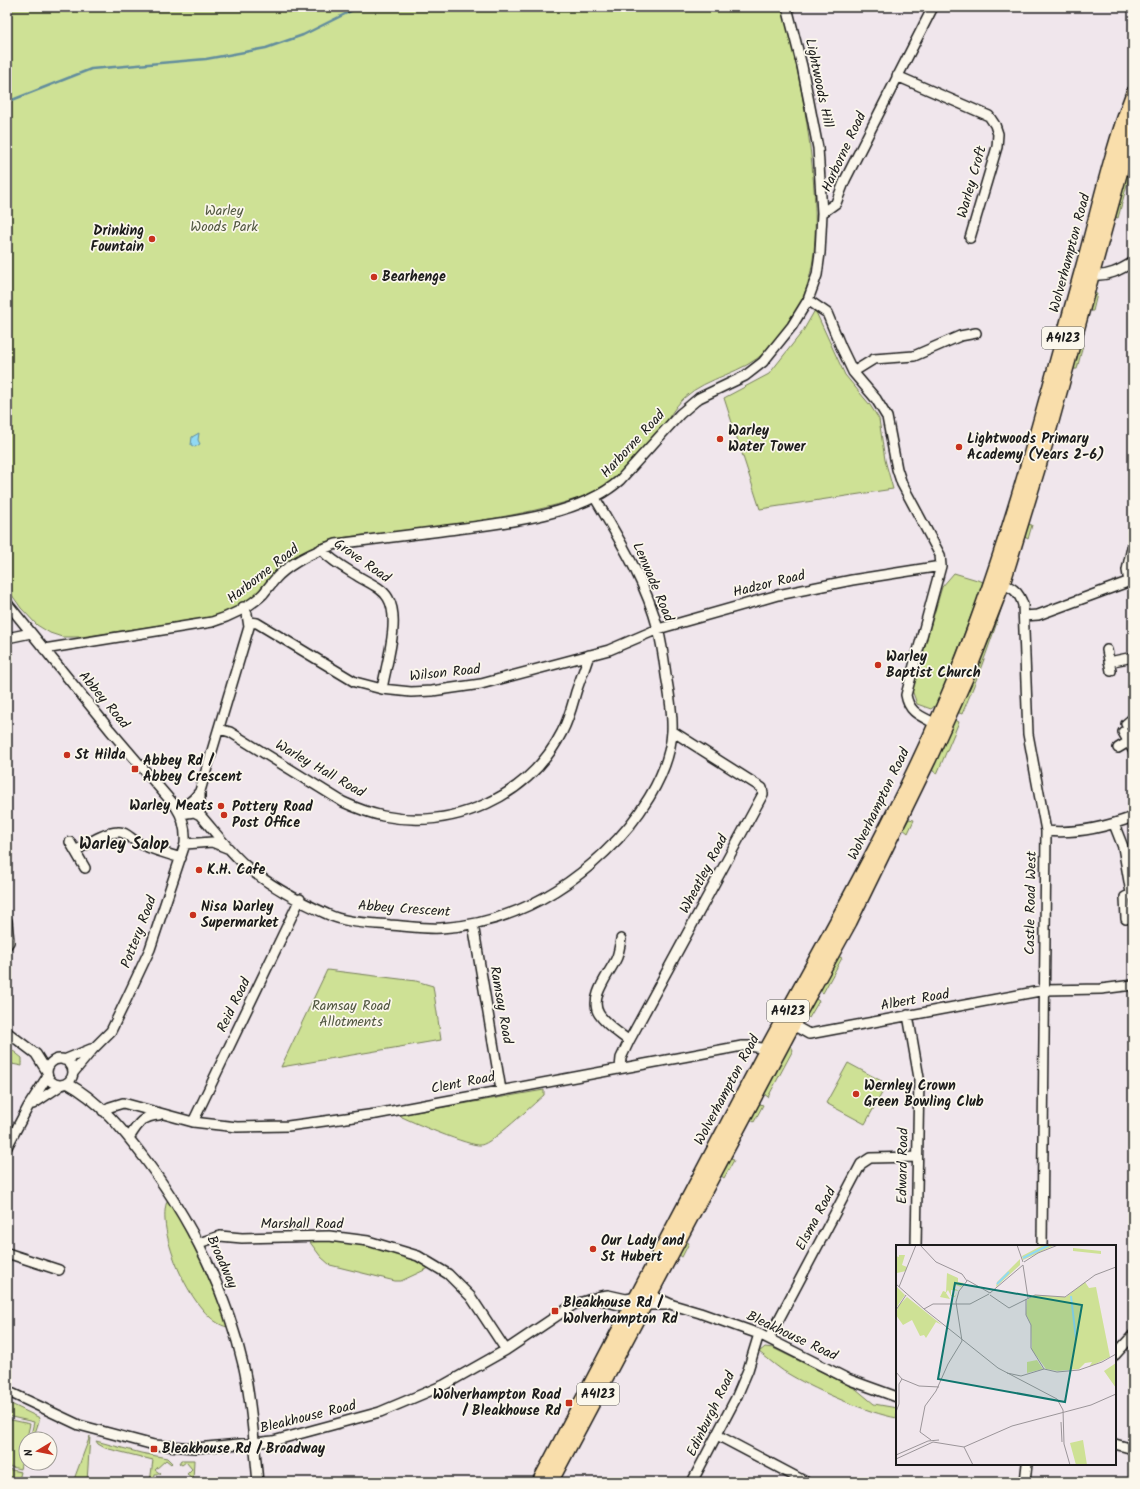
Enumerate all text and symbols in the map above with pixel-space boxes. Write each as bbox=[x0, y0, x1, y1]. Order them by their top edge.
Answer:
street label: Lightwoods Hill bbox=[799, 36, 839, 130]
street label: Harborne Road bbox=[816, 107, 873, 196]
street label: Warley Croft bbox=[951, 143, 993, 221]
street label: Wolverhampton Road bbox=[1044, 190, 1097, 315]
park label: Warley Woods Park bbox=[190, 200, 258, 238]
place label: Drinking Fountain bbox=[91, 220, 144, 258]
marker: Drinking Fountain bbox=[147, 234, 157, 244]
place label: Bearhenge bbox=[382, 266, 446, 288]
marker: Bearhenge bbox=[369, 272, 379, 282]
road number: A4123 bbox=[1042, 327, 1084, 349]
street label: Harborne Road bbox=[596, 404, 671, 483]
place label: Warley Water Tower bbox=[728, 420, 807, 458]
place label: Lightwoods Primary Academy (Years 2-6) bbox=[967, 428, 1104, 466]
marker: Warley Water Tower bbox=[715, 434, 725, 444]
marker: Lightwoods Primary Academy (Years 2-6) bbox=[954, 442, 964, 452]
street label: Grove Road bbox=[329, 533, 396, 589]
street label: Harborne Road bbox=[222, 538, 305, 609]
street label: Lenwade Road bbox=[626, 539, 680, 626]
street label: Hadzor Road bbox=[731, 564, 808, 604]
place label: Warley Baptist Church bbox=[886, 646, 981, 684]
street label: Wilson Road bbox=[408, 658, 483, 688]
marker: Warley Baptist Church bbox=[873, 660, 883, 670]
street label: Abbey Road bbox=[73, 666, 135, 735]
street label: Warley Hall Road bbox=[271, 734, 370, 804]
street label: Wolverhampton Road bbox=[842, 743, 916, 864]
place label: St Hilda bbox=[75, 744, 126, 766]
marker: St Hilda bbox=[62, 750, 72, 760]
place label: Abbey Rd / Abbey Crescent bbox=[143, 750, 243, 788]
marker: Abbey Rd / Abbey Crescent bbox=[130, 764, 140, 774]
place label: Warley Meats bbox=[129, 795, 213, 817]
place label: Pottery Road Post Office bbox=[232, 796, 313, 834]
marker: Warley Meats bbox=[216, 801, 226, 811]
marker: Pottery Road Post Office bbox=[219, 810, 229, 820]
street label: Wheatley Road bbox=[674, 830, 735, 917]
district label: Warley Salop bbox=[79, 832, 169, 857]
street label: Castle Road West bbox=[1019, 850, 1043, 955]
place label: K.H. Cafe bbox=[207, 859, 265, 881]
marker: K.H. Cafe bbox=[194, 865, 204, 875]
street label: Pottery Road bbox=[115, 892, 163, 971]
street label: Abbey Crescent bbox=[357, 895, 451, 923]
place label: Nisa Warley Supermarket bbox=[201, 896, 279, 934]
marker: Nisa Warley Supermarket bbox=[188, 910, 198, 920]
street label: Ramsay Road bbox=[483, 964, 519, 1047]
street label: Reid Road bbox=[211, 973, 257, 1036]
street label: Albert Road bbox=[879, 983, 952, 1017]
park label: Ramsay Road Allotments bbox=[312, 995, 391, 1033]
road number: A4123 bbox=[767, 1000, 809, 1022]
street label: Wolverhampton Road bbox=[689, 1030, 766, 1149]
street label: Clent Road bbox=[429, 1066, 498, 1100]
place label: Wernley Crown Green Bowling Club bbox=[864, 1075, 984, 1113]
marker: Wernley Crown Green Bowling Club bbox=[851, 1089, 861, 1099]
street label: Edward Road bbox=[891, 1127, 915, 1204]
street label: Elsma Road bbox=[790, 1182, 842, 1255]
street label: Marshall Road bbox=[261, 1213, 344, 1235]
place label: Our Lady and St Hubert bbox=[601, 1230, 685, 1268]
street label: Broadway bbox=[201, 1232, 244, 1292]
marker: Our Lady and St Hubert bbox=[588, 1244, 598, 1254]
inset map bbox=[896, 1245, 1116, 1465]
place label: Bleakhouse Rd / Wolverhampton Rd bbox=[563, 1292, 678, 1330]
street label: Bleakhouse Road bbox=[743, 1305, 842, 1367]
marker: Bleakhouse Rd / Wolverhampton Rd bbox=[550, 1306, 560, 1316]
street label: Edinburgh Road bbox=[681, 1367, 742, 1460]
road number: A4123 bbox=[577, 1383, 619, 1405]
place label: Wolverhampton Road / Bleakhouse Rd bbox=[433, 1384, 561, 1422]
street label: Bleakhouse Road bbox=[258, 1394, 359, 1440]
marker: Wolverhampton Road / Bleakhouse Rd bbox=[564, 1398, 574, 1408]
north arrow bbox=[18, 1431, 58, 1471]
place label: Bleakhouse Rd / Broadway bbox=[162, 1438, 326, 1460]
marker: Bleakhouse Rd / Broadway bbox=[149, 1444, 159, 1454]
text: N bbox=[20, 1448, 39, 1458]

